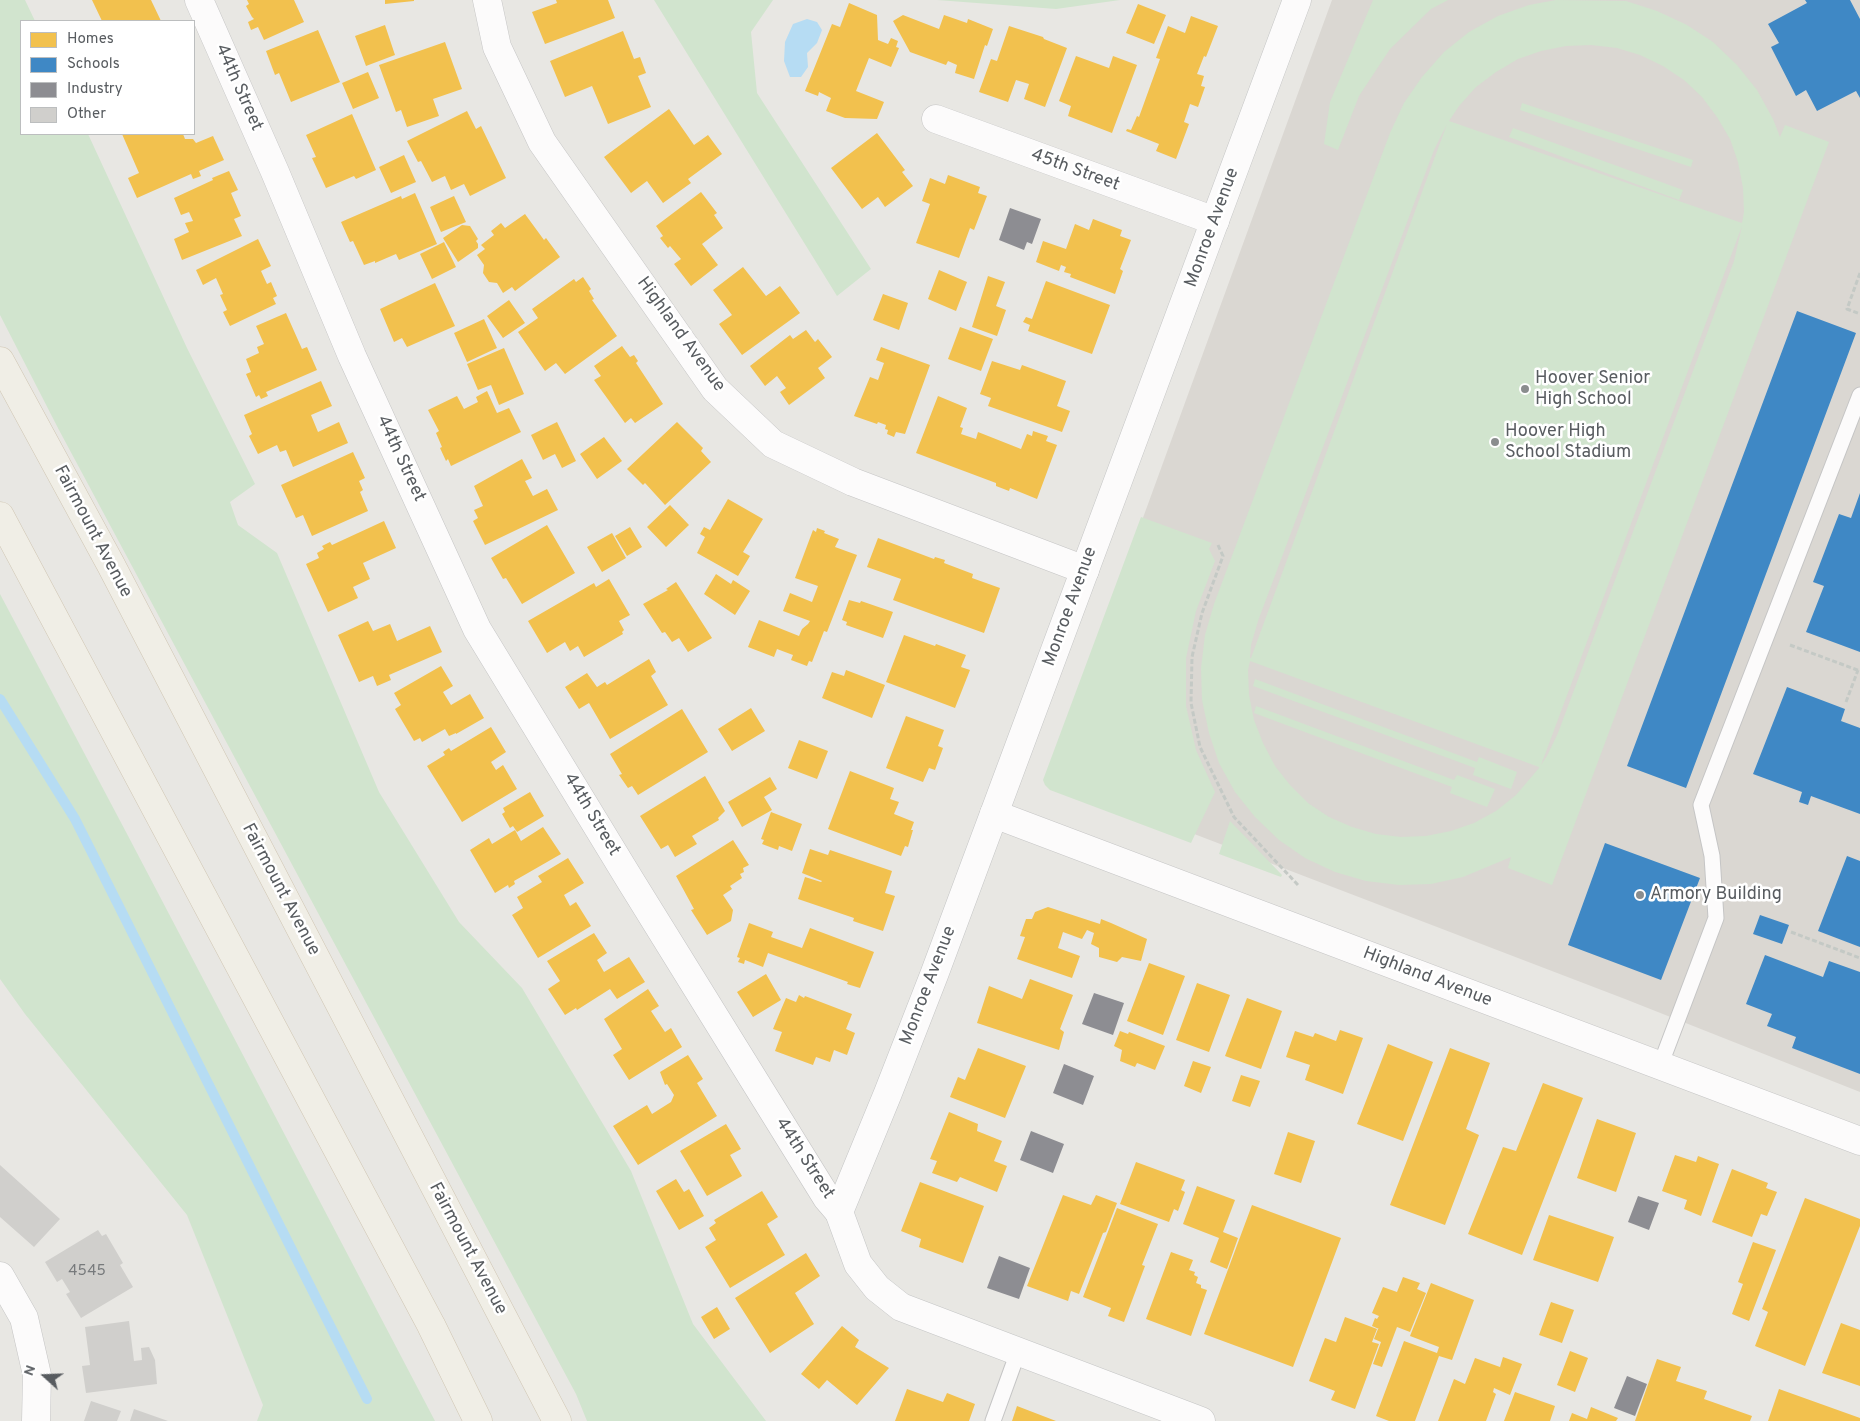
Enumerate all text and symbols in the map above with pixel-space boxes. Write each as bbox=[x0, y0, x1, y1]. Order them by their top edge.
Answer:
legend bbox=[20, 20, 195, 135]
text: Homes bbox=[67, 30, 114, 49]
street label: 44th Street bbox=[209, 41, 267, 135]
text: Schools bbox=[67, 55, 120, 74]
text: Industry bbox=[67, 80, 123, 99]
text: Other bbox=[67, 105, 106, 124]
street label: 45th Street bbox=[1028, 145, 1122, 197]
street label: Monroe Avenue bbox=[1181, 165, 1245, 291]
street label: Highland Avenue bbox=[631, 273, 729, 397]
place label: Hoover Senior High School bbox=[1535, 368, 1650, 410]
marker: Hoover Senior High School bbox=[1519, 383, 1531, 395]
street label: 44th Street bbox=[371, 412, 429, 506]
place label: Hoover High School Stadium bbox=[1505, 421, 1631, 464]
marker: Hoover High School Stadium bbox=[1489, 436, 1501, 448]
street label: Fairmount Avenue bbox=[48, 462, 136, 602]
street label: Monroe Avenue bbox=[1039, 544, 1103, 670]
street label: 44th Street bbox=[558, 770, 624, 860]
street label: Fairmount Avenue bbox=[236, 820, 324, 960]
place label: Armory Building bbox=[1650, 884, 1782, 906]
marker: Armory Building bbox=[1634, 889, 1646, 901]
street label: Monroe Avenue bbox=[896, 923, 962, 1049]
street label: Highland Avenue bbox=[1359, 943, 1495, 1013]
street label: 44th Street bbox=[770, 1114, 838, 1204]
street label: Fairmount Avenue bbox=[423, 1179, 511, 1319]
house number: 4545 bbox=[68, 1263, 106, 1281]
north arrow bbox=[20, 1351, 70, 1401]
text: N bbox=[21, 1363, 40, 1378]

